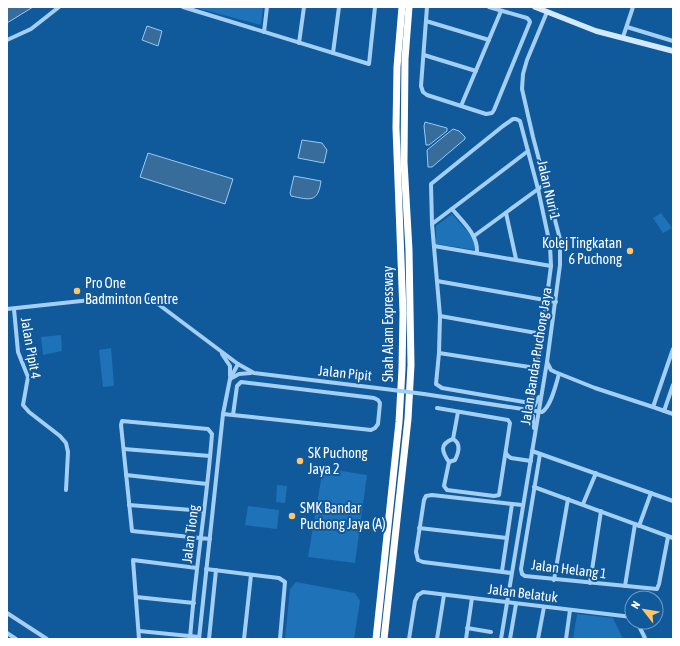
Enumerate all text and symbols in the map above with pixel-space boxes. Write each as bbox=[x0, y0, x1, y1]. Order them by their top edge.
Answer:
street label: Jalan Nuri 1 bbox=[534, 159, 564, 221]
place label: Kolej Tingkatan 6 Puchong bbox=[542, 235, 622, 267]
marker: Kolej Tingkatan 6 Puchong bbox=[625, 246, 635, 256]
street label: Shah Alam Expressway bbox=[380, 266, 396, 382]
place label: Pro One Badminton Centre bbox=[85, 275, 178, 307]
marker: Pro One Badminton Centre bbox=[72, 286, 82, 296]
street label: Jalan Bandar Puchong Jaya bbox=[517, 286, 555, 426]
street label: Jalan Pipit 4 bbox=[18, 316, 44, 380]
street label: Jalan Pipit bbox=[318, 362, 372, 384]
place label: SK Puchong Jaya 2 bbox=[308, 445, 368, 477]
marker: SK Puchong Jaya 2 bbox=[295, 456, 305, 466]
place label: SMK Bandar Puchong Jaya (A) bbox=[300, 500, 386, 532]
street label: Jalan Tiong bbox=[179, 504, 201, 564]
marker: SMK Bandar Puchong Jaya (A) bbox=[287, 511, 297, 521]
street label: Jalan Helang 1 bbox=[530, 556, 608, 582]
street label: Jalan Belatuk bbox=[487, 581, 559, 605]
north arrow bbox=[624, 590, 664, 630]
text: N bbox=[629, 599, 642, 611]

